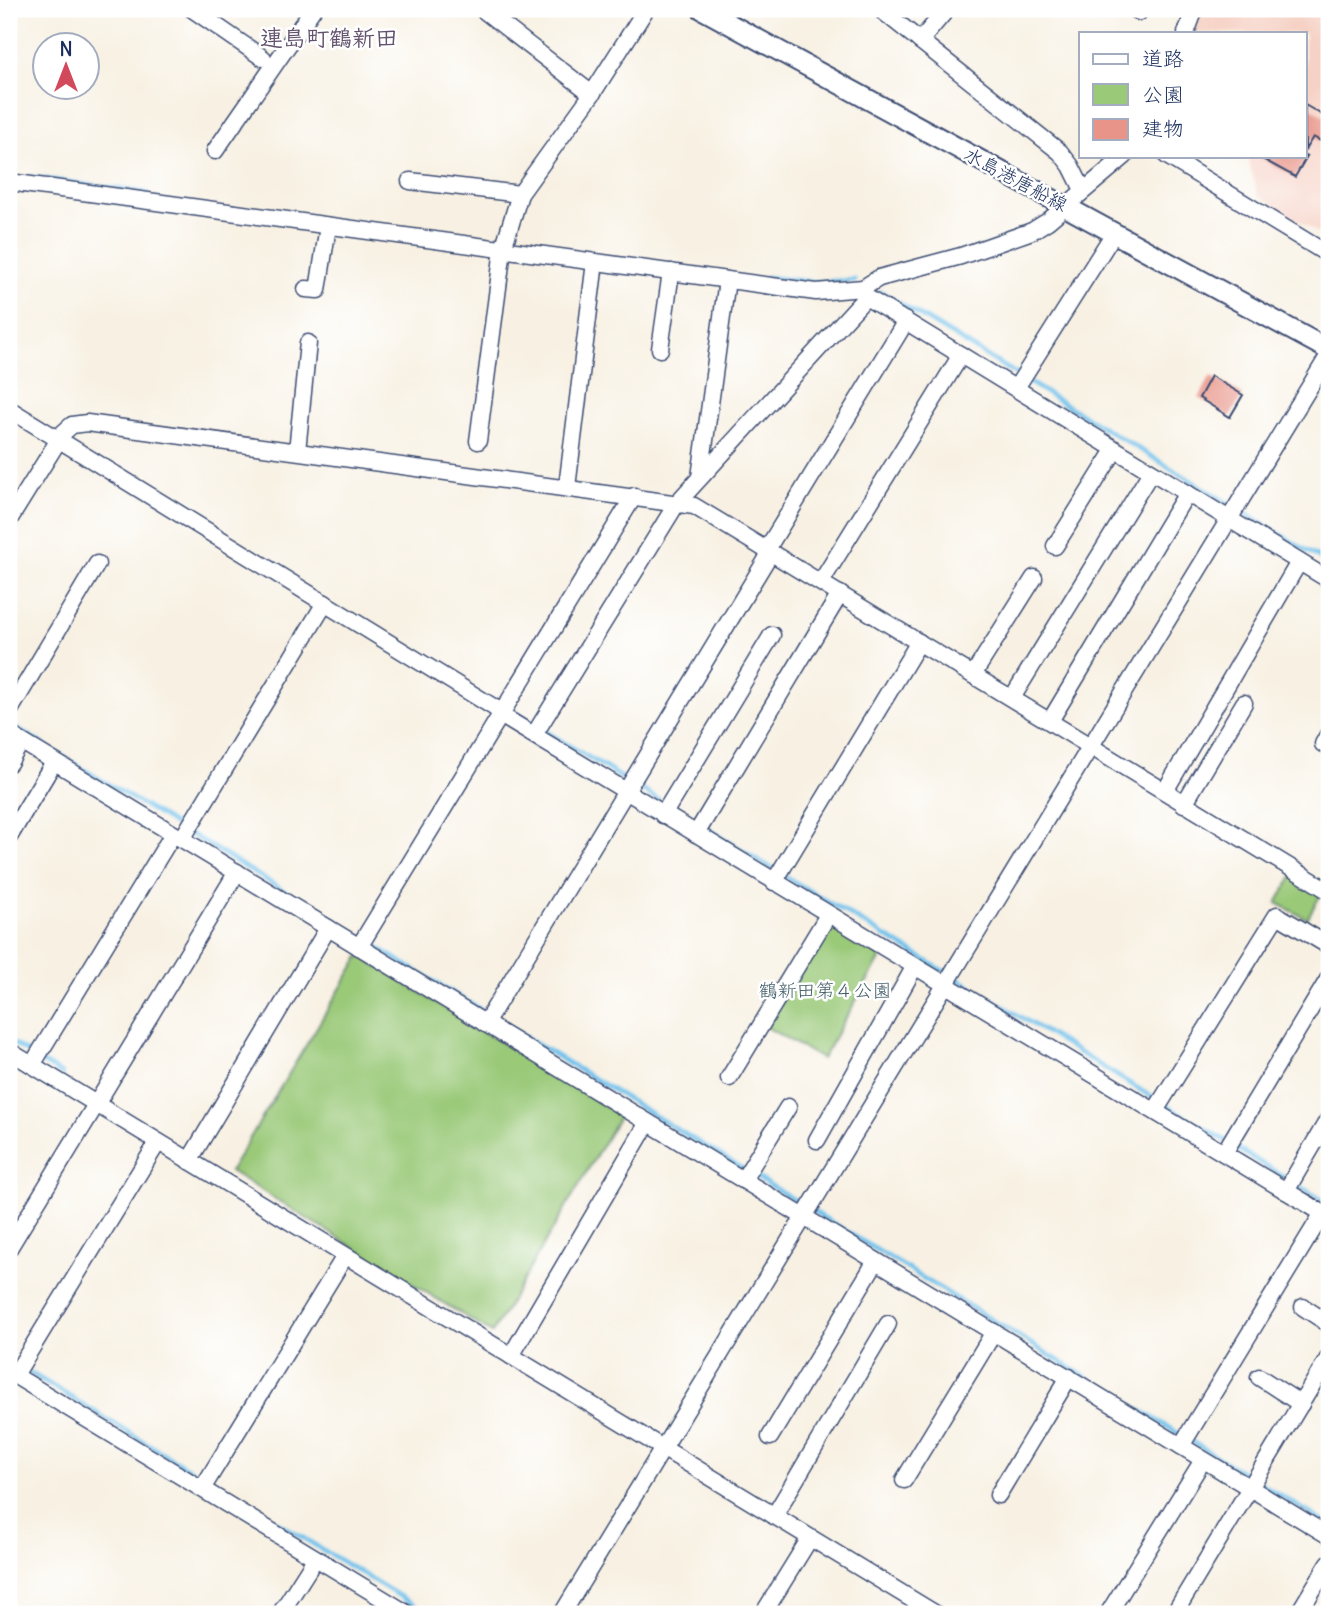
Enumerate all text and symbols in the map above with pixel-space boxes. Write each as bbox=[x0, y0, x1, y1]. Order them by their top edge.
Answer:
district label: 連島町鶴新田 bbox=[260, 23, 398, 52]
north arrow bbox=[32, 32, 102, 102]
legend bbox=[1079, 32, 1306, 158]
text: N bbox=[59, 37, 73, 61]
text: 道路 bbox=[1142, 45, 1184, 72]
text: 公園 bbox=[1142, 81, 1184, 108]
text: 建物 bbox=[1142, 115, 1184, 142]
street label: 水島港唐船線 bbox=[960, 142, 1072, 216]
park label: 鶴新田第４公園 bbox=[758, 978, 892, 1002]

